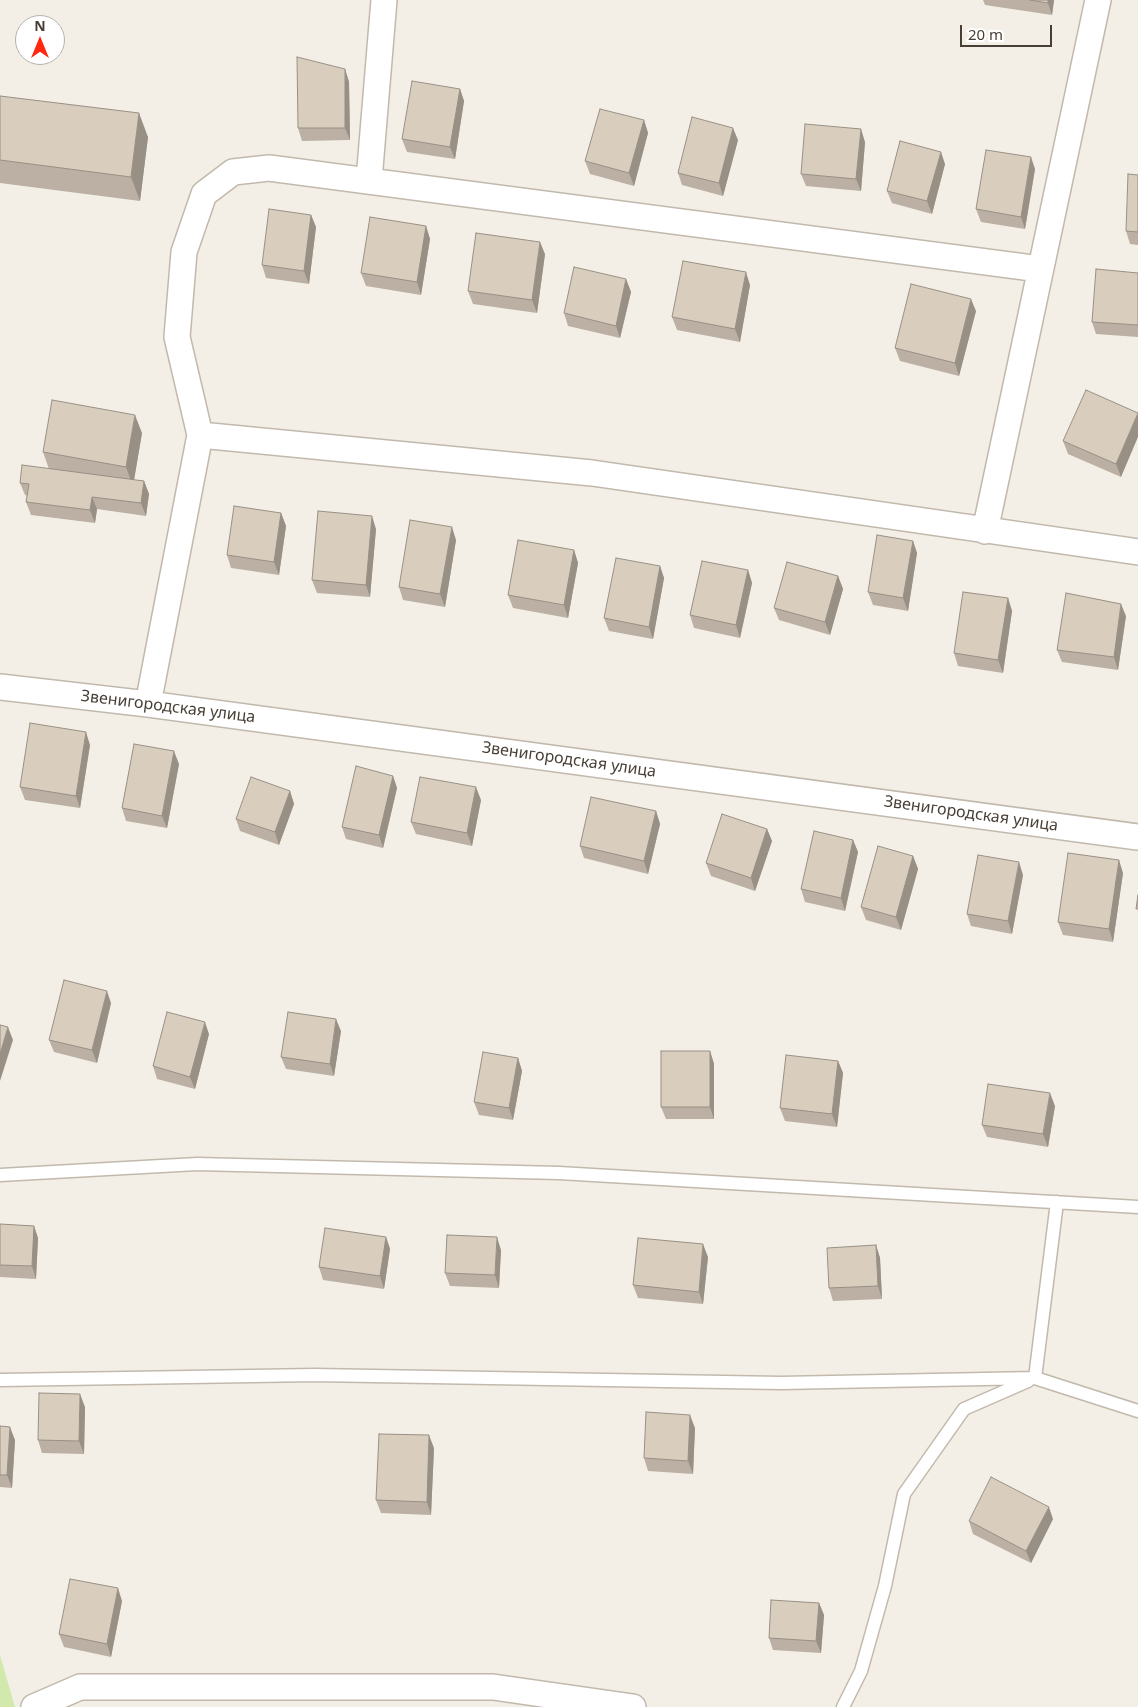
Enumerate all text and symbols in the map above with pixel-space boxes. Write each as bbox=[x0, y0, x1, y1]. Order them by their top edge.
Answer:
north arrow bbox=[15, 15, 65, 65]
scale bar bbox=[963, 15, 1056, 47]
text: N bbox=[34, 16, 46, 35]
text: 20 m bbox=[968, 24, 1003, 44]
street label: Звенигородская улица bbox=[80, 687, 256, 727]
street label: Звенигородская улица bbox=[481, 738, 657, 782]
street label: Звенигородская улица bbox=[883, 792, 1059, 836]

